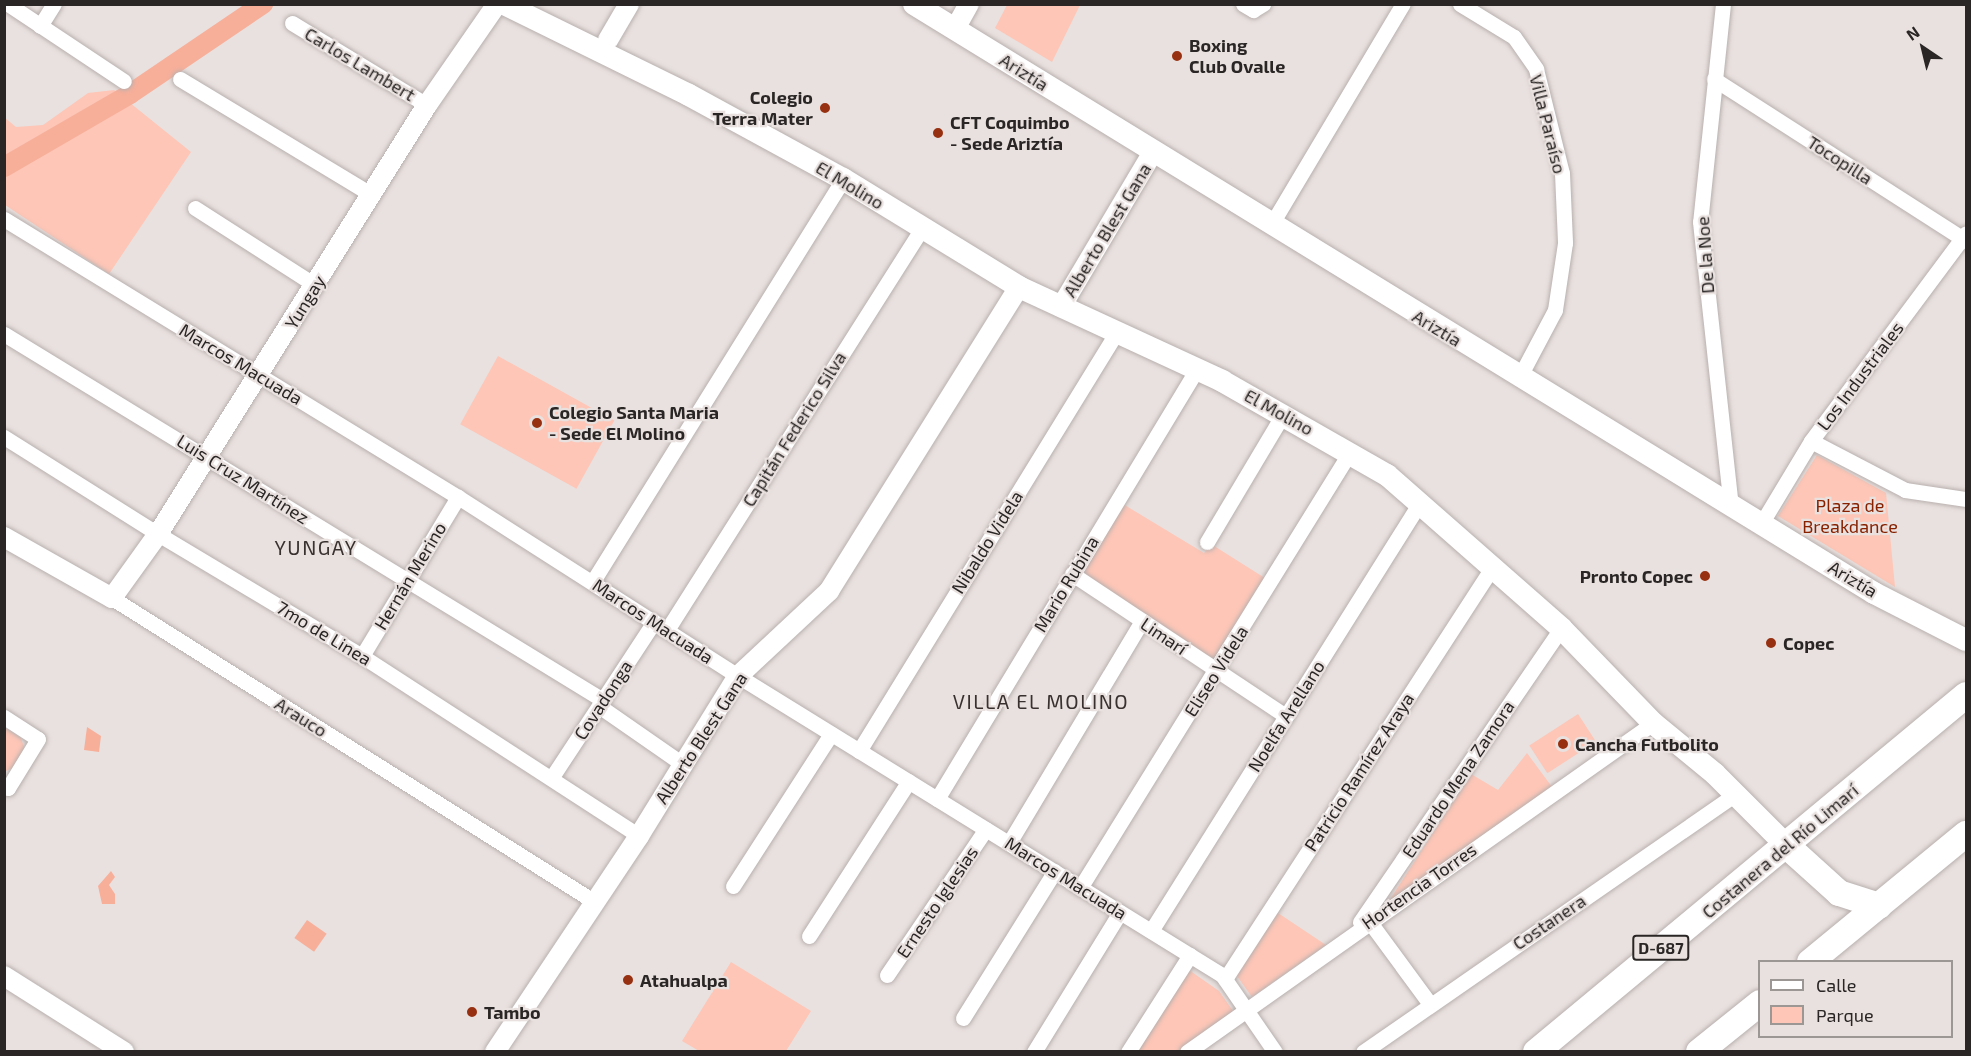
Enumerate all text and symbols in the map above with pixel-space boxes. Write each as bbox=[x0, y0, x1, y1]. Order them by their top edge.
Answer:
north arrow bbox=[1893, 18, 1953, 78]
text: N bbox=[1902, 22, 1923, 44]
street label: Carlos Lambert bbox=[301, 23, 419, 105]
place label: Boxing Club Ovalle bbox=[1189, 35, 1285, 78]
street label: Ariztía bbox=[996, 49, 1052, 95]
marker: Boxing Club Ovalle bbox=[1170, 49, 1184, 63]
street label: Villa Paraíso bbox=[1525, 72, 1571, 176]
place label: Colegio Terra Mater bbox=[712, 87, 813, 130]
marker: Colegio Terra Mater bbox=[818, 101, 832, 115]
place label: CFT Coquimbo - Sede Ariztía bbox=[950, 112, 1070, 154]
marker: CFT Coquimbo - Sede Ariztía bbox=[931, 126, 945, 140]
street label: Tocopilla bbox=[1803, 131, 1877, 189]
street label: El Molino bbox=[812, 156, 888, 214]
street label: Alberto Blest Gana bbox=[1058, 159, 1156, 301]
street label: De la Noe bbox=[1692, 216, 1718, 294]
street label: Yungay bbox=[280, 271, 330, 333]
street label: Ariztía bbox=[1409, 305, 1465, 351]
street label: Los Industriales bbox=[1812, 318, 1908, 434]
street label: Marcos Macuada bbox=[176, 319, 306, 409]
street label: Capitán Federico Silva bbox=[737, 347, 851, 511]
street label: El Molino bbox=[1241, 384, 1317, 440]
place label: Colegio Santa Maria - Sede El Molino bbox=[549, 402, 719, 444]
marker: Colegio Santa Maria - Sede El Molino bbox=[530, 416, 544, 430]
street label: Luis Cruz Martínez bbox=[173, 430, 313, 528]
street label: Nibaldo Videla bbox=[947, 486, 1027, 598]
park label: Plaza de Breakdance bbox=[1802, 495, 1898, 538]
street label: Hernán Merino bbox=[369, 518, 451, 634]
street label: Mario Rubina bbox=[1029, 532, 1103, 636]
district label: YUNGAY bbox=[274, 535, 358, 559]
street label: Ariztía bbox=[1825, 556, 1881, 602]
place label: Pronto Copec bbox=[1580, 565, 1693, 587]
marker: Pronto Copec bbox=[1698, 569, 1712, 583]
street label: Marcos Macuada bbox=[589, 574, 717, 668]
street label: 7mo de Linea bbox=[273, 596, 375, 670]
street label: Limarí bbox=[1137, 613, 1191, 659]
street label: Eliseo Videla bbox=[1179, 621, 1253, 721]
place label: Copec bbox=[1783, 632, 1834, 654]
marker: Copec bbox=[1764, 636, 1778, 650]
street label: Covadonga bbox=[569, 656, 637, 744]
street label: Noelfa Arellano bbox=[1243, 656, 1329, 776]
street label: Alberto Blest Gana bbox=[650, 668, 752, 808]
street label: Patricio Ramírez Araya bbox=[1300, 688, 1418, 856]
district label: VILLA EL MOLINO bbox=[952, 689, 1130, 713]
street label: Arauco bbox=[271, 693, 331, 741]
street label: Eduardo Mena Zamora bbox=[1397, 696, 1519, 862]
place label: Cancha Futbolito bbox=[1575, 733, 1719, 755]
marker: Cancha Futbolito bbox=[1556, 737, 1570, 751]
street label: Costanera del Río Limarí bbox=[1697, 779, 1863, 923]
street label: Marcos Macuada bbox=[1001, 832, 1131, 924]
street label: Hortencia Torres bbox=[1357, 838, 1481, 934]
street label: Ernesto Iglesias bbox=[892, 842, 982, 962]
street label: Costanera bbox=[1508, 890, 1590, 954]
road number: D-687 bbox=[1631, 935, 1691, 961]
legend bbox=[1758, 960, 1953, 1038]
place label: Atahualpa bbox=[640, 969, 728, 991]
marker: Atahualpa bbox=[621, 973, 635, 987]
text: Calle bbox=[1816, 974, 1857, 996]
place label: Tambo bbox=[484, 1001, 541, 1023]
text: Parque bbox=[1816, 1004, 1874, 1026]
marker: Tambo bbox=[465, 1005, 479, 1019]

